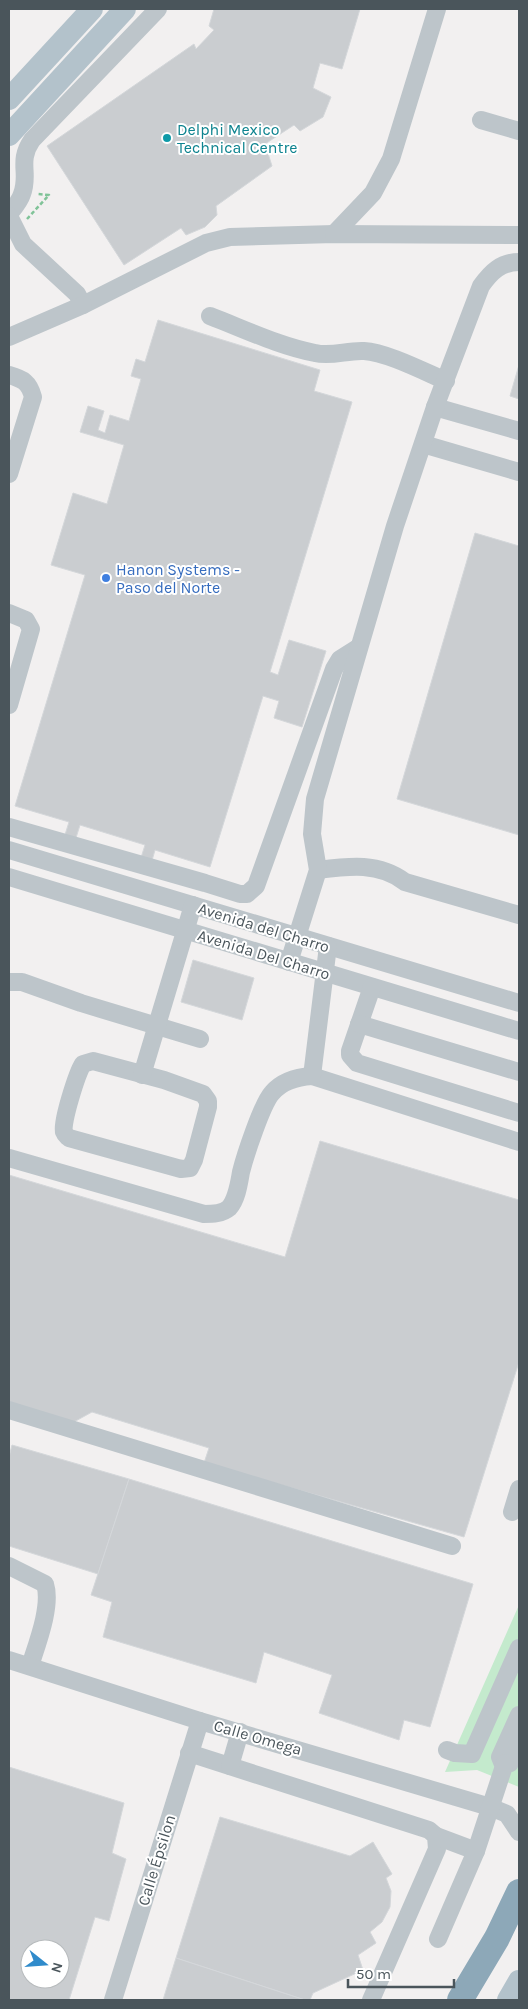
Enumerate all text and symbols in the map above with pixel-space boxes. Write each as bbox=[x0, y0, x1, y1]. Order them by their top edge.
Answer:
place label: Delphi Mexico Technical Centre bbox=[177, 120, 297, 157]
marker: Delphi Mexico Technical Centre bbox=[161, 132, 173, 144]
place label: Hanon Systems - Paso del Norte bbox=[116, 560, 240, 597]
marker: Hanon Systems - Paso del Norte bbox=[100, 572, 112, 584]
street label: Avenida del Charro bbox=[196, 898, 332, 956]
street label: Avenida Del Charro bbox=[195, 925, 332, 984]
street label: Calle Omega bbox=[212, 1716, 304, 1759]
street label: Calle Épsilon bbox=[134, 1812, 179, 1908]
north arrow bbox=[20, 1939, 70, 1989]
scale bar bbox=[348, 1956, 454, 1988]
text: N bbox=[47, 1960, 67, 1975]
text: 50 m bbox=[356, 1965, 391, 1983]

